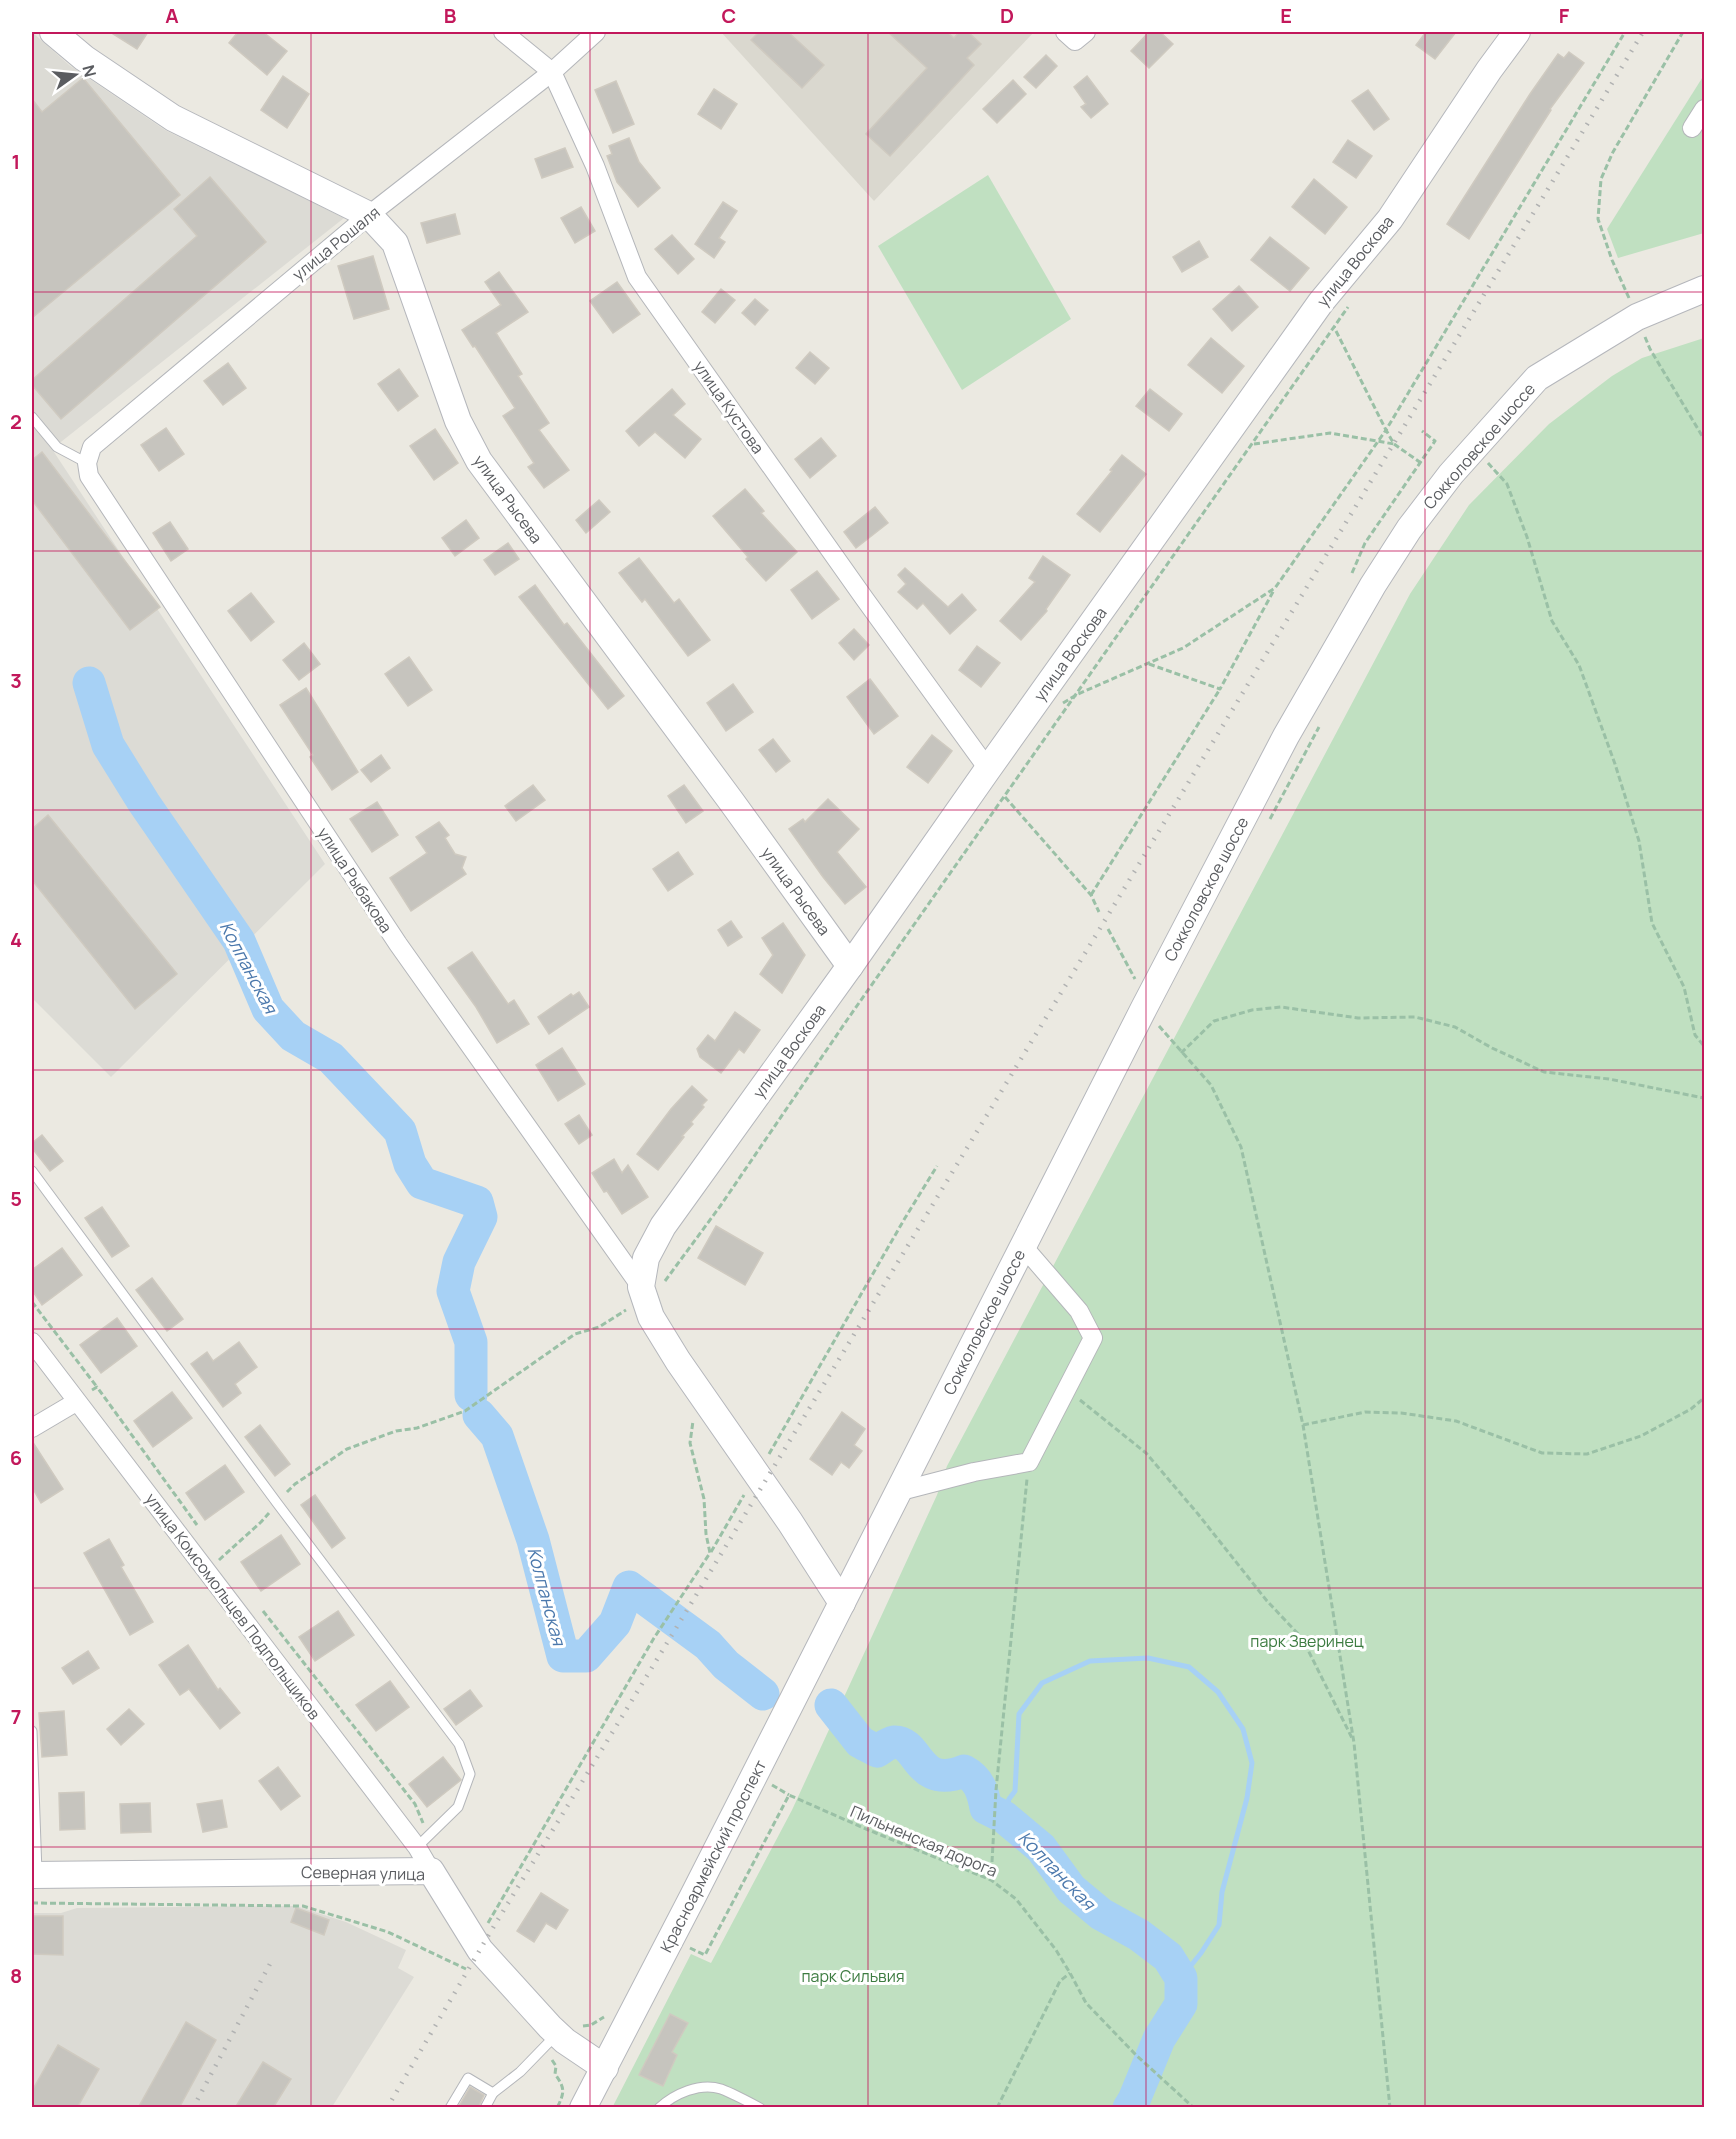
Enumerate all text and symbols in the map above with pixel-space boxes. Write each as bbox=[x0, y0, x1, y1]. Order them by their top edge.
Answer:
text: A bbox=[165, 2, 179, 29]
text: B bbox=[444, 2, 457, 29]
text: C bbox=[722, 2, 736, 29]
text: D bbox=[1000, 2, 1014, 29]
text: E bbox=[1280, 2, 1292, 29]
text: F bbox=[1559, 2, 1570, 29]
north arrow bbox=[45, 45, 105, 105]
text: N bbox=[77, 63, 102, 80]
text: 1 bbox=[12, 148, 20, 175]
street label: улица Рошаля bbox=[288, 201, 384, 285]
street label: улица Воскова bbox=[1311, 211, 1399, 311]
street label: улица Кустова bbox=[689, 356, 769, 458]
street label: Сокколовское шоссе bbox=[1418, 378, 1540, 514]
text: 2 bbox=[10, 408, 22, 435]
street label: улица Рысева bbox=[468, 450, 548, 548]
street label: улица Воскова bbox=[1028, 603, 1112, 705]
text: 3 bbox=[10, 667, 22, 694]
street label: Сокколовское шоссе bbox=[1159, 813, 1253, 965]
street label: улица Рыбакова bbox=[313, 823, 397, 937]
street label: улица Рысева bbox=[756, 842, 836, 940]
water label: Колпанская bbox=[215, 917, 284, 1019]
text: 4 bbox=[10, 926, 22, 953]
street label: улица Воскова bbox=[747, 1000, 831, 1102]
text: 5 bbox=[10, 1185, 22, 1212]
street label: Сокколовское шоссе bbox=[938, 1246, 1030, 1398]
text: 6 bbox=[10, 1444, 22, 1471]
street label: улица Комсомольцев Подпольщиков bbox=[140, 1488, 326, 1724]
water label: Колпанская bbox=[522, 1544, 572, 1650]
park label: парк Зверинец bbox=[1250, 1630, 1364, 1652]
text: 7 bbox=[11, 1703, 21, 1730]
street label: Красноармейский проспект bbox=[655, 1756, 771, 1956]
street label: Пильненская дорога bbox=[847, 1800, 1001, 1882]
water label: Колпанская bbox=[1013, 1825, 1102, 1916]
street label: Северная улица bbox=[301, 1861, 425, 1885]
text: 8 bbox=[10, 1962, 22, 1989]
park label: парк Сильвия bbox=[801, 1965, 905, 1987]

